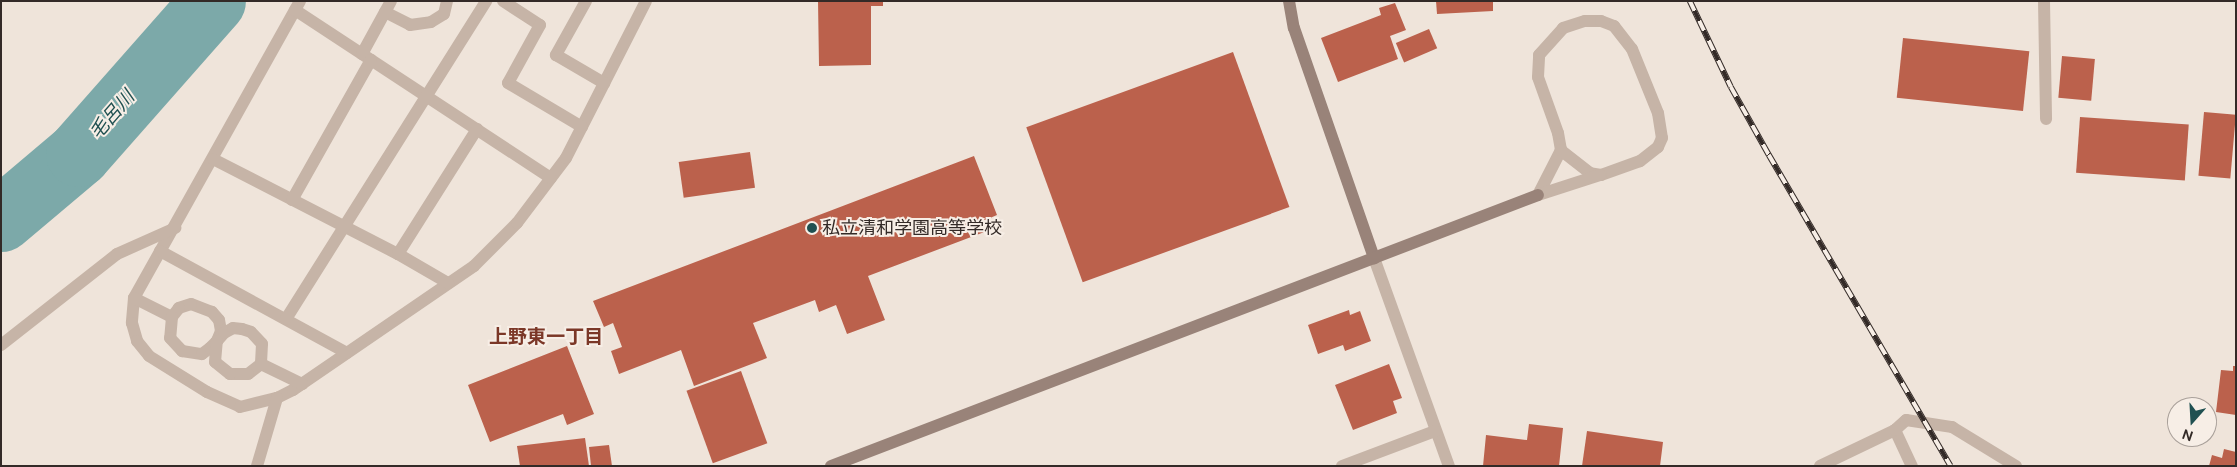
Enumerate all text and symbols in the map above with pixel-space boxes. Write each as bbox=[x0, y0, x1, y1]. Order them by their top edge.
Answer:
water label: 毛呂川 bbox=[85, 86, 139, 144]
place label: 私立清和学園高等学校 bbox=[822, 217, 1002, 239]
marker: 私立清和学園高等学校 bbox=[806, 222, 818, 234]
district label: 上野東一丁目 bbox=[489, 326, 603, 348]
north arrow bbox=[2167, 397, 2217, 447]
text: N bbox=[2180, 425, 2195, 445]

